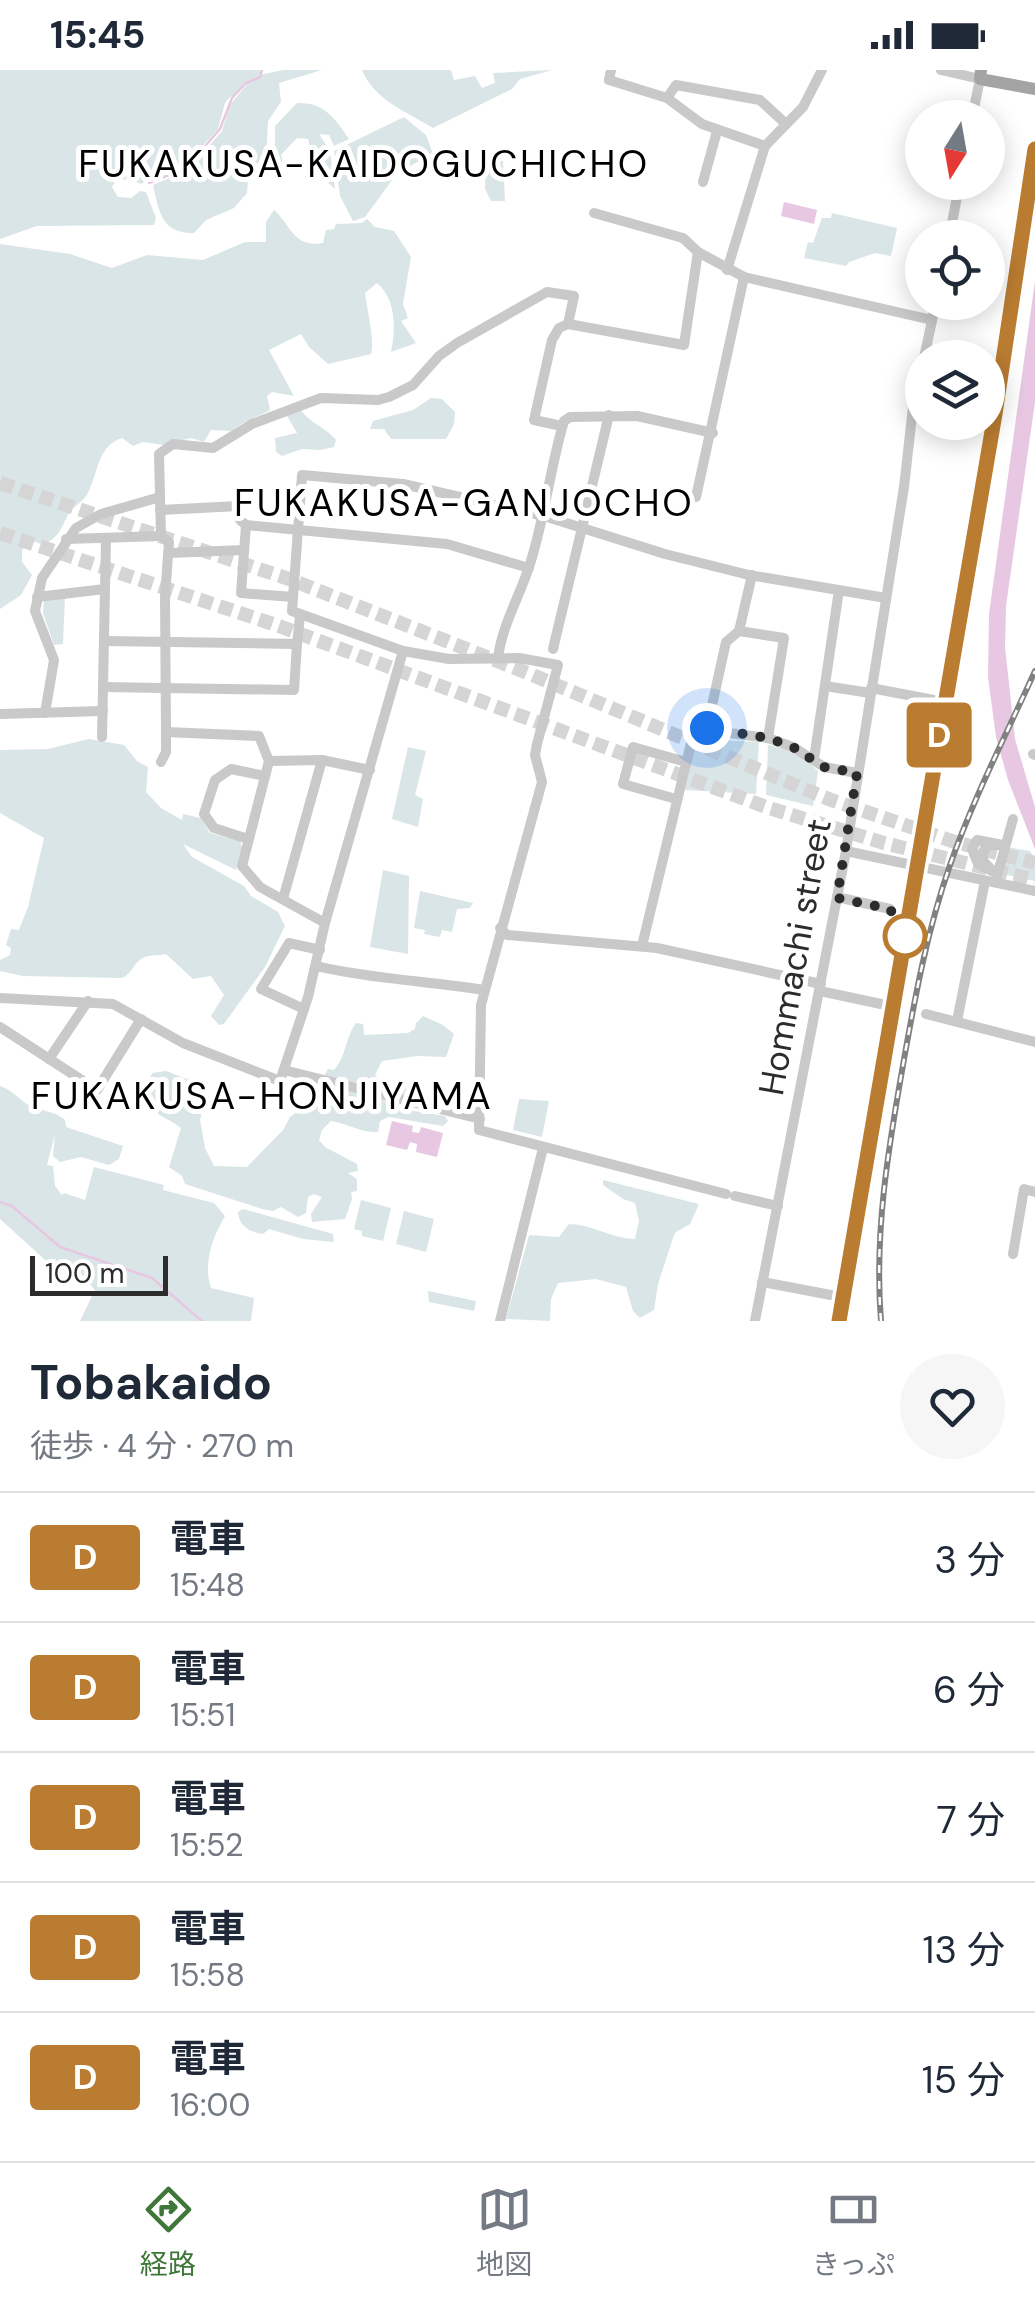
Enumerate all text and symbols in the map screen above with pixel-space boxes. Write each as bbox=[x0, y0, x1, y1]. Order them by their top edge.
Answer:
text: 15:45 bbox=[50, 10, 145, 60]
north arrow bbox=[905, 100, 1005, 200]
map controls bbox=[905, 100, 1005, 440]
district label: FUKAKUSA-KAIDOGUCHICHO bbox=[78, 139, 650, 189]
button: locate bbox=[905, 220, 1005, 320]
button: layers bbox=[905, 340, 1005, 440]
district label: FUKAKUSA-GANJOCHO bbox=[234, 478, 694, 528]
line badge: D bbox=[906, 702, 972, 768]
your location bbox=[682, 703, 732, 753]
text: D bbox=[927, 712, 951, 758]
street label: Hommachi street bbox=[748, 815, 842, 1099]
unlabelled marker bbox=[884, 915, 926, 957]
district label: FUKAKUSA-HONJIYAMA bbox=[31, 1071, 493, 1121]
scale bar bbox=[30, 1251, 168, 1296]
text: 100 m bbox=[45, 1255, 124, 1292]
text: Tobakaido bbox=[30, 1351, 272, 1414]
button: heart bbox=[900, 1354, 1005, 1459]
text: 徒歩 · 4 分 · 270 m bbox=[30, 1425, 294, 1467]
text: 電車 bbox=[170, 1514, 246, 1564]
text: D bbox=[73, 1534, 97, 1580]
text: 3 分 bbox=[934, 1535, 1005, 1585]
text: 15:48 bbox=[170, 1564, 245, 1606]
text: 電車 bbox=[170, 1644, 246, 1694]
text: D bbox=[73, 1664, 97, 1710]
text: 6 分 bbox=[933, 1665, 1005, 1715]
text: 15:51 bbox=[170, 1694, 235, 1736]
text: 電車 bbox=[170, 1774, 246, 1824]
text: D bbox=[73, 1794, 97, 1840]
text: 7 分 bbox=[937, 1795, 1005, 1845]
text: 15:52 bbox=[170, 1824, 243, 1866]
text: 電車 bbox=[170, 1904, 246, 1954]
text: D bbox=[73, 1924, 97, 1970]
text: 13 分 bbox=[923, 1925, 1005, 1975]
text: 15:58 bbox=[170, 1954, 245, 1996]
text: 電車 bbox=[170, 2034, 246, 2084]
text: D bbox=[73, 2054, 97, 2100]
text: 15 分 bbox=[922, 2055, 1005, 2105]
text: 16:00 bbox=[170, 2084, 250, 2126]
tab: 経路 bbox=[140, 2182, 196, 2283]
tab: 地図 bbox=[476, 2182, 532, 2283]
tab: きっぷ bbox=[812, 2182, 895, 2283]

